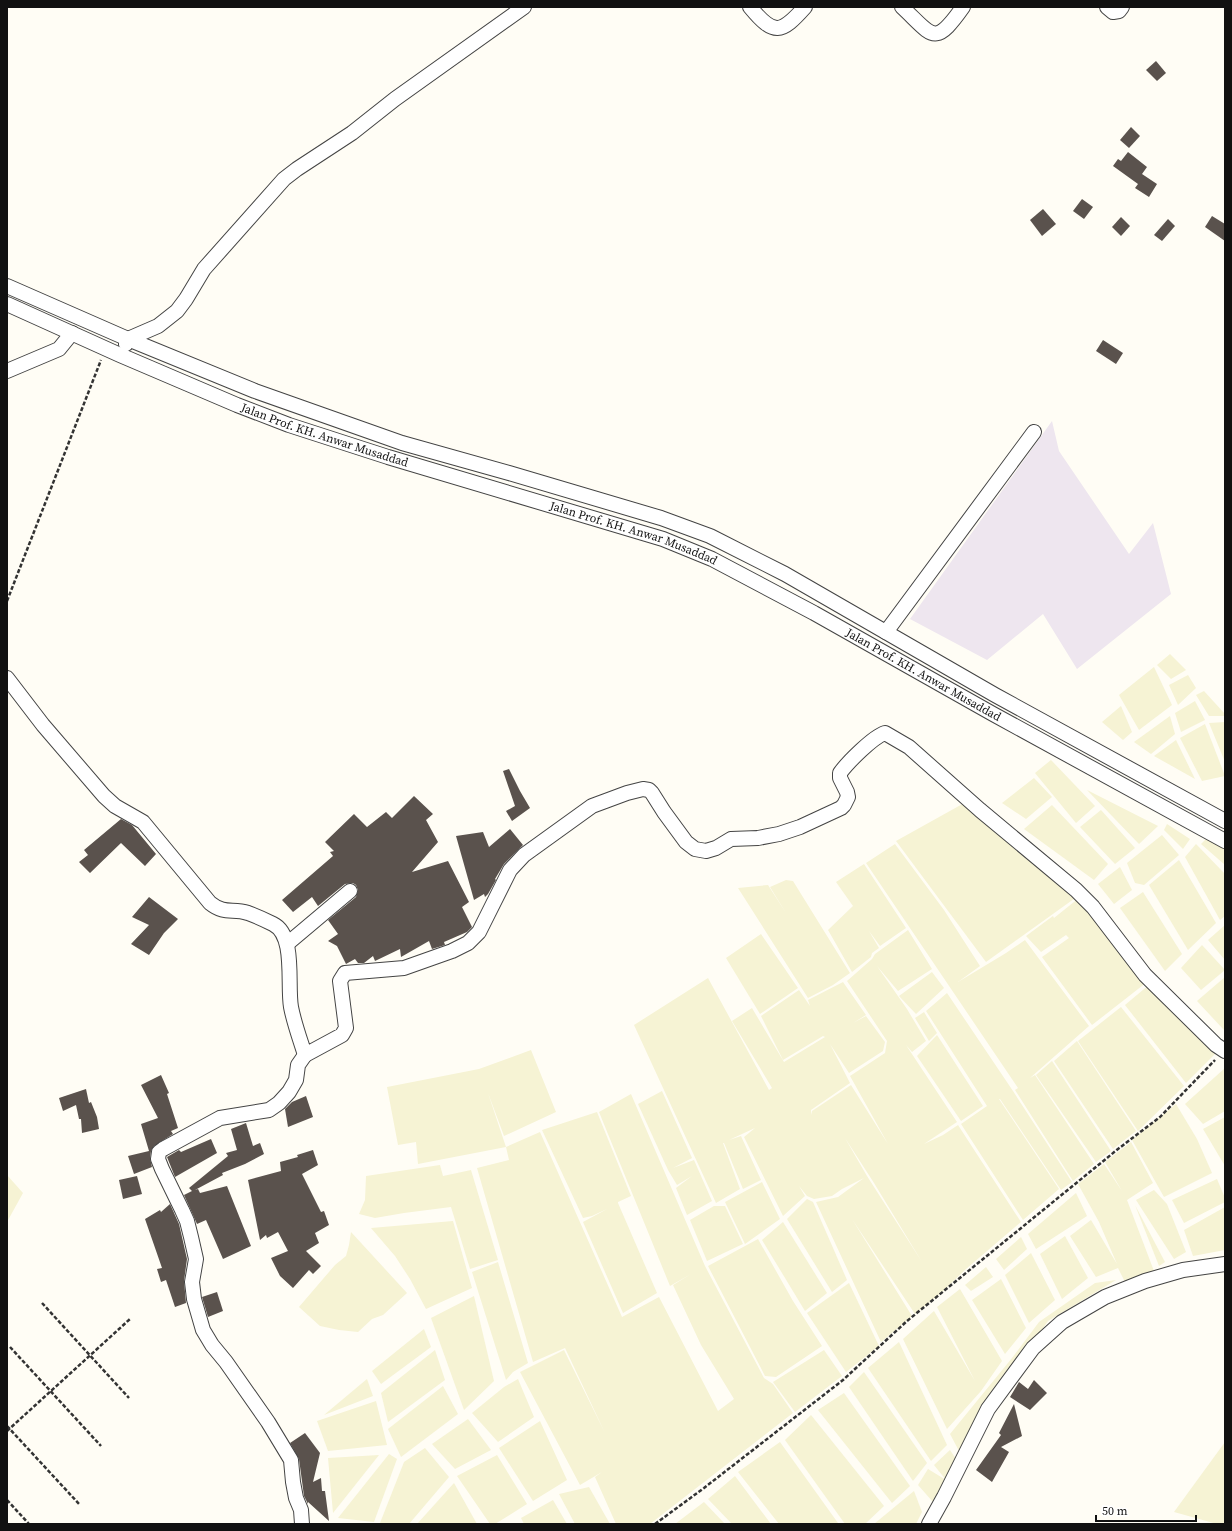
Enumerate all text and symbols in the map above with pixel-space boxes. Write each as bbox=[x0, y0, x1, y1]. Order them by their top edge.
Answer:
street label: Jalan Prof. KH. Anwar Musaddad bbox=[238, 399, 411, 471]
street label: Jalan Prof. KH. Anwar Musaddad bbox=[547, 497, 720, 569]
street label: Jalan Prof. KH. Anwar Musaddad bbox=[842, 624, 1004, 725]
scale bar bbox=[1096, 1497, 1196, 1523]
text: 50 m bbox=[1102, 1503, 1128, 1519]

